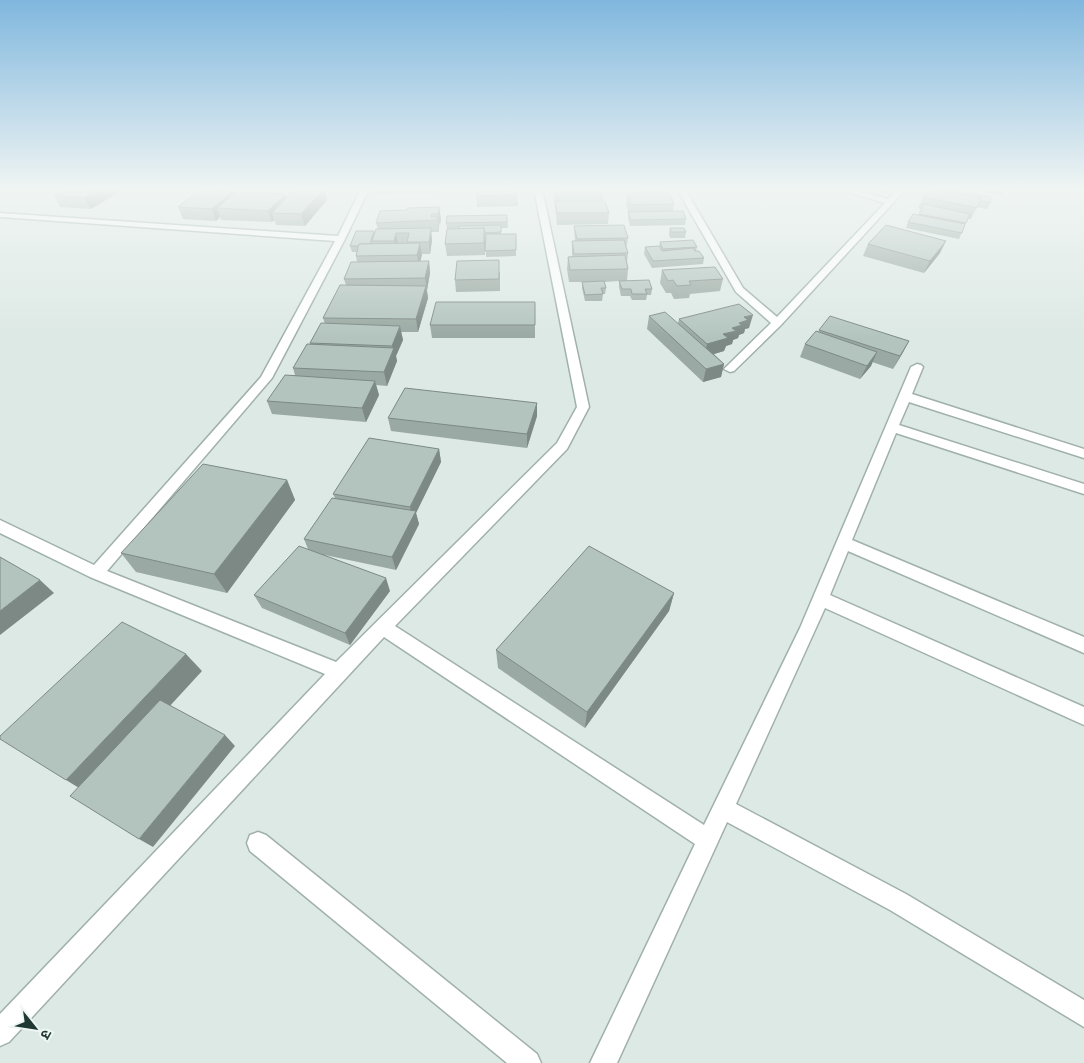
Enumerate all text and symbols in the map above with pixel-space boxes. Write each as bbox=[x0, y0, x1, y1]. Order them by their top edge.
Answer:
north arrow bbox=[10, 1003, 60, 1053]
text: उ bbox=[37, 1027, 56, 1043]

